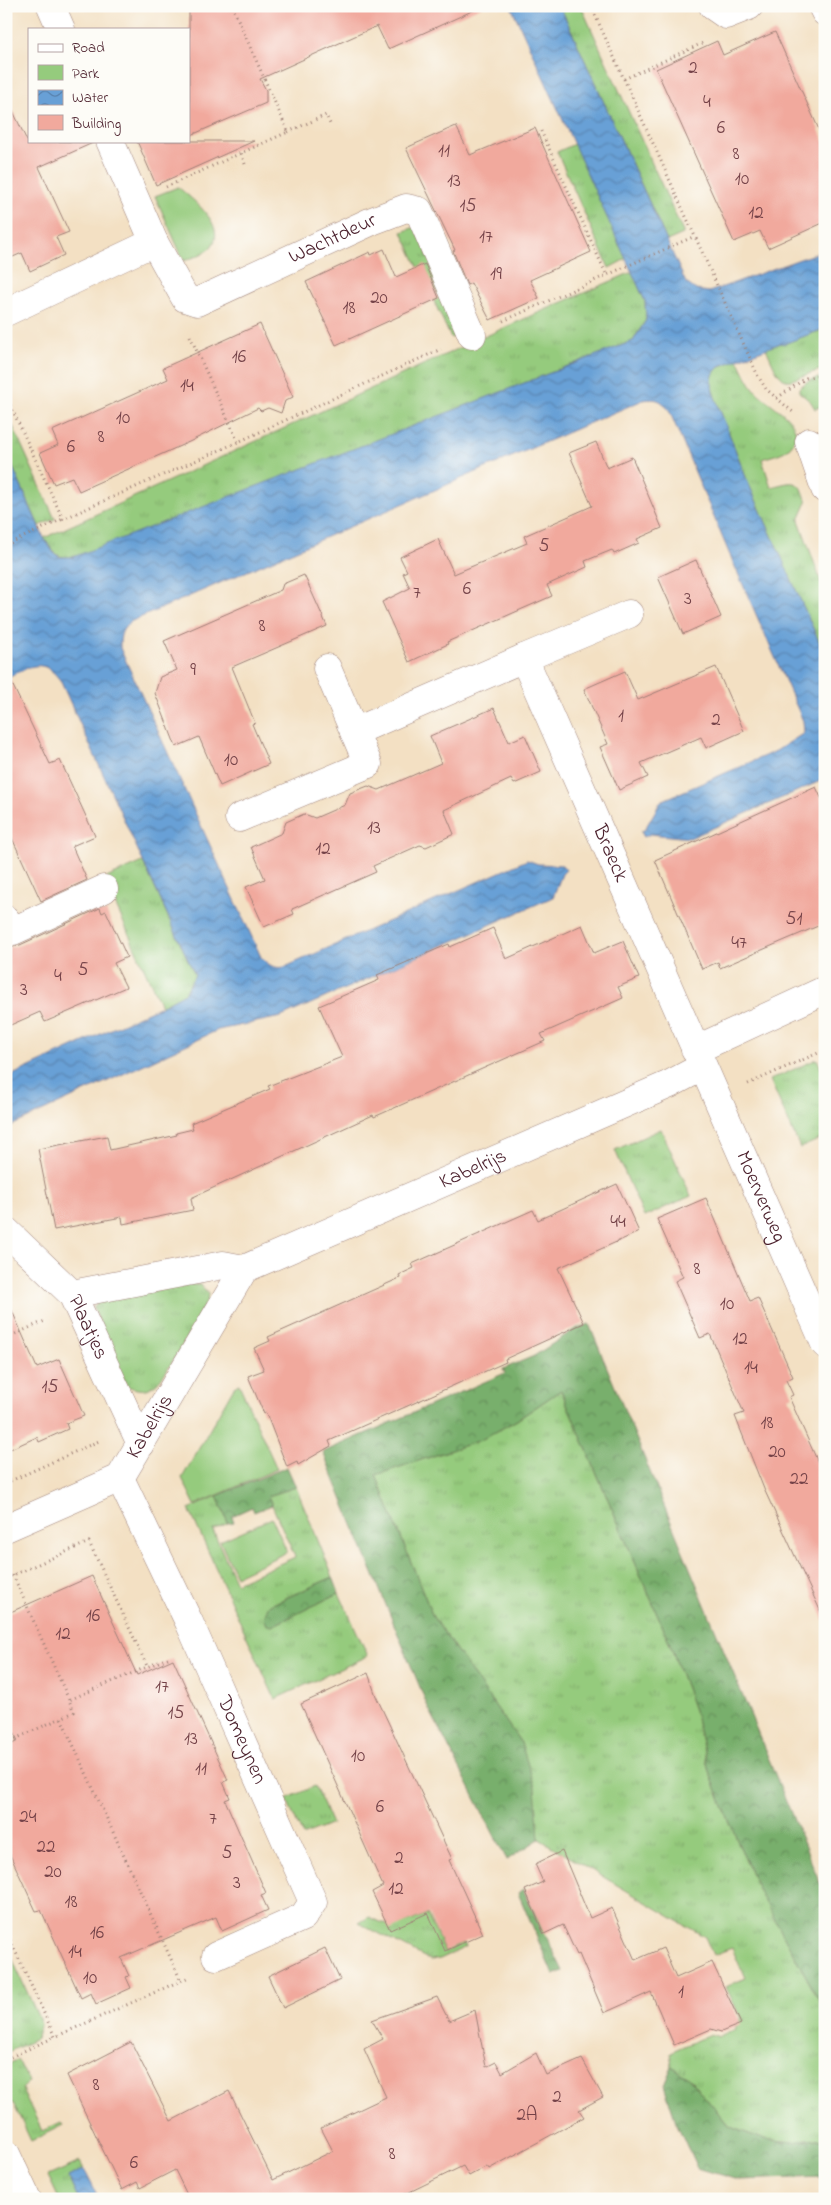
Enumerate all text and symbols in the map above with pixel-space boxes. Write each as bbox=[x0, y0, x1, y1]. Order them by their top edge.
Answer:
legend bbox=[28, 28, 190, 142]
text: Road bbox=[72, 37, 105, 59]
house number: 2 bbox=[688, 55, 698, 82]
text: Park bbox=[72, 63, 100, 85]
text: Water bbox=[72, 87, 108, 109]
house number: 4 bbox=[703, 89, 711, 116]
text: Building bbox=[71, 113, 121, 136]
house number: 6 bbox=[717, 115, 725, 142]
house number: 11 bbox=[438, 138, 450, 165]
house number: 8 bbox=[732, 141, 740, 168]
house number: 10 bbox=[735, 166, 749, 193]
house number: 13 bbox=[447, 168, 461, 195]
house number: 15 bbox=[460, 193, 477, 220]
house number: 12 bbox=[748, 200, 764, 227]
street label: Wachtdeur bbox=[284, 206, 381, 272]
house number: 17 bbox=[479, 224, 493, 251]
house number: 19 bbox=[490, 261, 502, 288]
house number: 20 bbox=[370, 285, 388, 312]
house number: 18 bbox=[342, 295, 356, 322]
house number: 16 bbox=[232, 344, 246, 371]
house number: 14 bbox=[180, 373, 194, 400]
house number: 10 bbox=[116, 405, 130, 432]
house number: 8 bbox=[97, 424, 105, 451]
house number: 6 bbox=[67, 434, 75, 461]
house number: 5 bbox=[539, 533, 550, 560]
house number: 6 bbox=[463, 576, 471, 603]
house number: 7 bbox=[413, 580, 421, 607]
house number: 3 bbox=[684, 586, 692, 613]
house number: 8 bbox=[258, 613, 266, 640]
house number: 9 bbox=[190, 657, 196, 684]
house number: 1 bbox=[618, 703, 624, 730]
house number: 2 bbox=[711, 707, 721, 734]
house number: 10 bbox=[224, 747, 238, 774]
house number: 13 bbox=[367, 815, 381, 842]
street label: Braeck bbox=[584, 819, 636, 888]
house number: 12 bbox=[315, 836, 331, 863]
house number: 51 bbox=[786, 906, 802, 933]
house number: 47 bbox=[731, 930, 747, 957]
house number: 5 bbox=[78, 957, 89, 984]
house number: 4 bbox=[54, 963, 62, 990]
house number: 3 bbox=[20, 977, 28, 1004]
street label: Kabelrijs bbox=[435, 1142, 512, 1197]
street label: Moerverweg bbox=[727, 1147, 794, 1248]
house number: 44 bbox=[610, 1209, 626, 1236]
house number: 8 bbox=[693, 1256, 701, 1283]
street label: Plaatjes bbox=[59, 1290, 115, 1365]
house number: 10 bbox=[720, 1291, 734, 1318]
house number: 12 bbox=[732, 1326, 748, 1353]
house number: 14 bbox=[744, 1355, 758, 1382]
house number: 15 bbox=[42, 1374, 59, 1401]
street label: Kabelrijs bbox=[119, 1389, 181, 1465]
house number: 18 bbox=[760, 1410, 774, 1437]
house number: 20 bbox=[768, 1439, 786, 1466]
house number: 22 bbox=[790, 1466, 808, 1493]
house number: 16 bbox=[86, 1603, 100, 1630]
house number: 12 bbox=[55, 1621, 71, 1648]
house number: 17 bbox=[155, 1674, 169, 1701]
street label: Domeynen bbox=[208, 1690, 274, 1789]
house number: 15 bbox=[168, 1700, 185, 1727]
house number: 13 bbox=[184, 1726, 198, 1753]
house number: 10 bbox=[351, 1743, 365, 1770]
house number: 11 bbox=[195, 1756, 207, 1783]
house number: 6 bbox=[376, 1794, 384, 1821]
house number: 24 bbox=[19, 1804, 37, 1831]
house number: 7 bbox=[209, 1806, 217, 1833]
house number: 22 bbox=[37, 1834, 55, 1861]
house number: 5 bbox=[222, 1840, 233, 1867]
house number: 2 bbox=[394, 1845, 404, 1872]
house number: 20 bbox=[44, 1859, 62, 1886]
house number: 3 bbox=[233, 1870, 241, 1897]
house number: 12 bbox=[388, 1876, 404, 1903]
house number: 18 bbox=[64, 1889, 78, 1916]
house number: 16 bbox=[90, 1920, 104, 1947]
house number: 14 bbox=[68, 1939, 82, 1966]
house number: 10 bbox=[83, 1965, 97, 1992]
house number: 1 bbox=[678, 1979, 684, 2006]
house number: 8 bbox=[92, 2072, 100, 2099]
house number: 2 bbox=[552, 2084, 562, 2111]
house number: 2A bbox=[516, 2102, 538, 2129]
house number: 8 bbox=[388, 2141, 396, 2168]
house number: 6 bbox=[130, 2150, 138, 2177]

